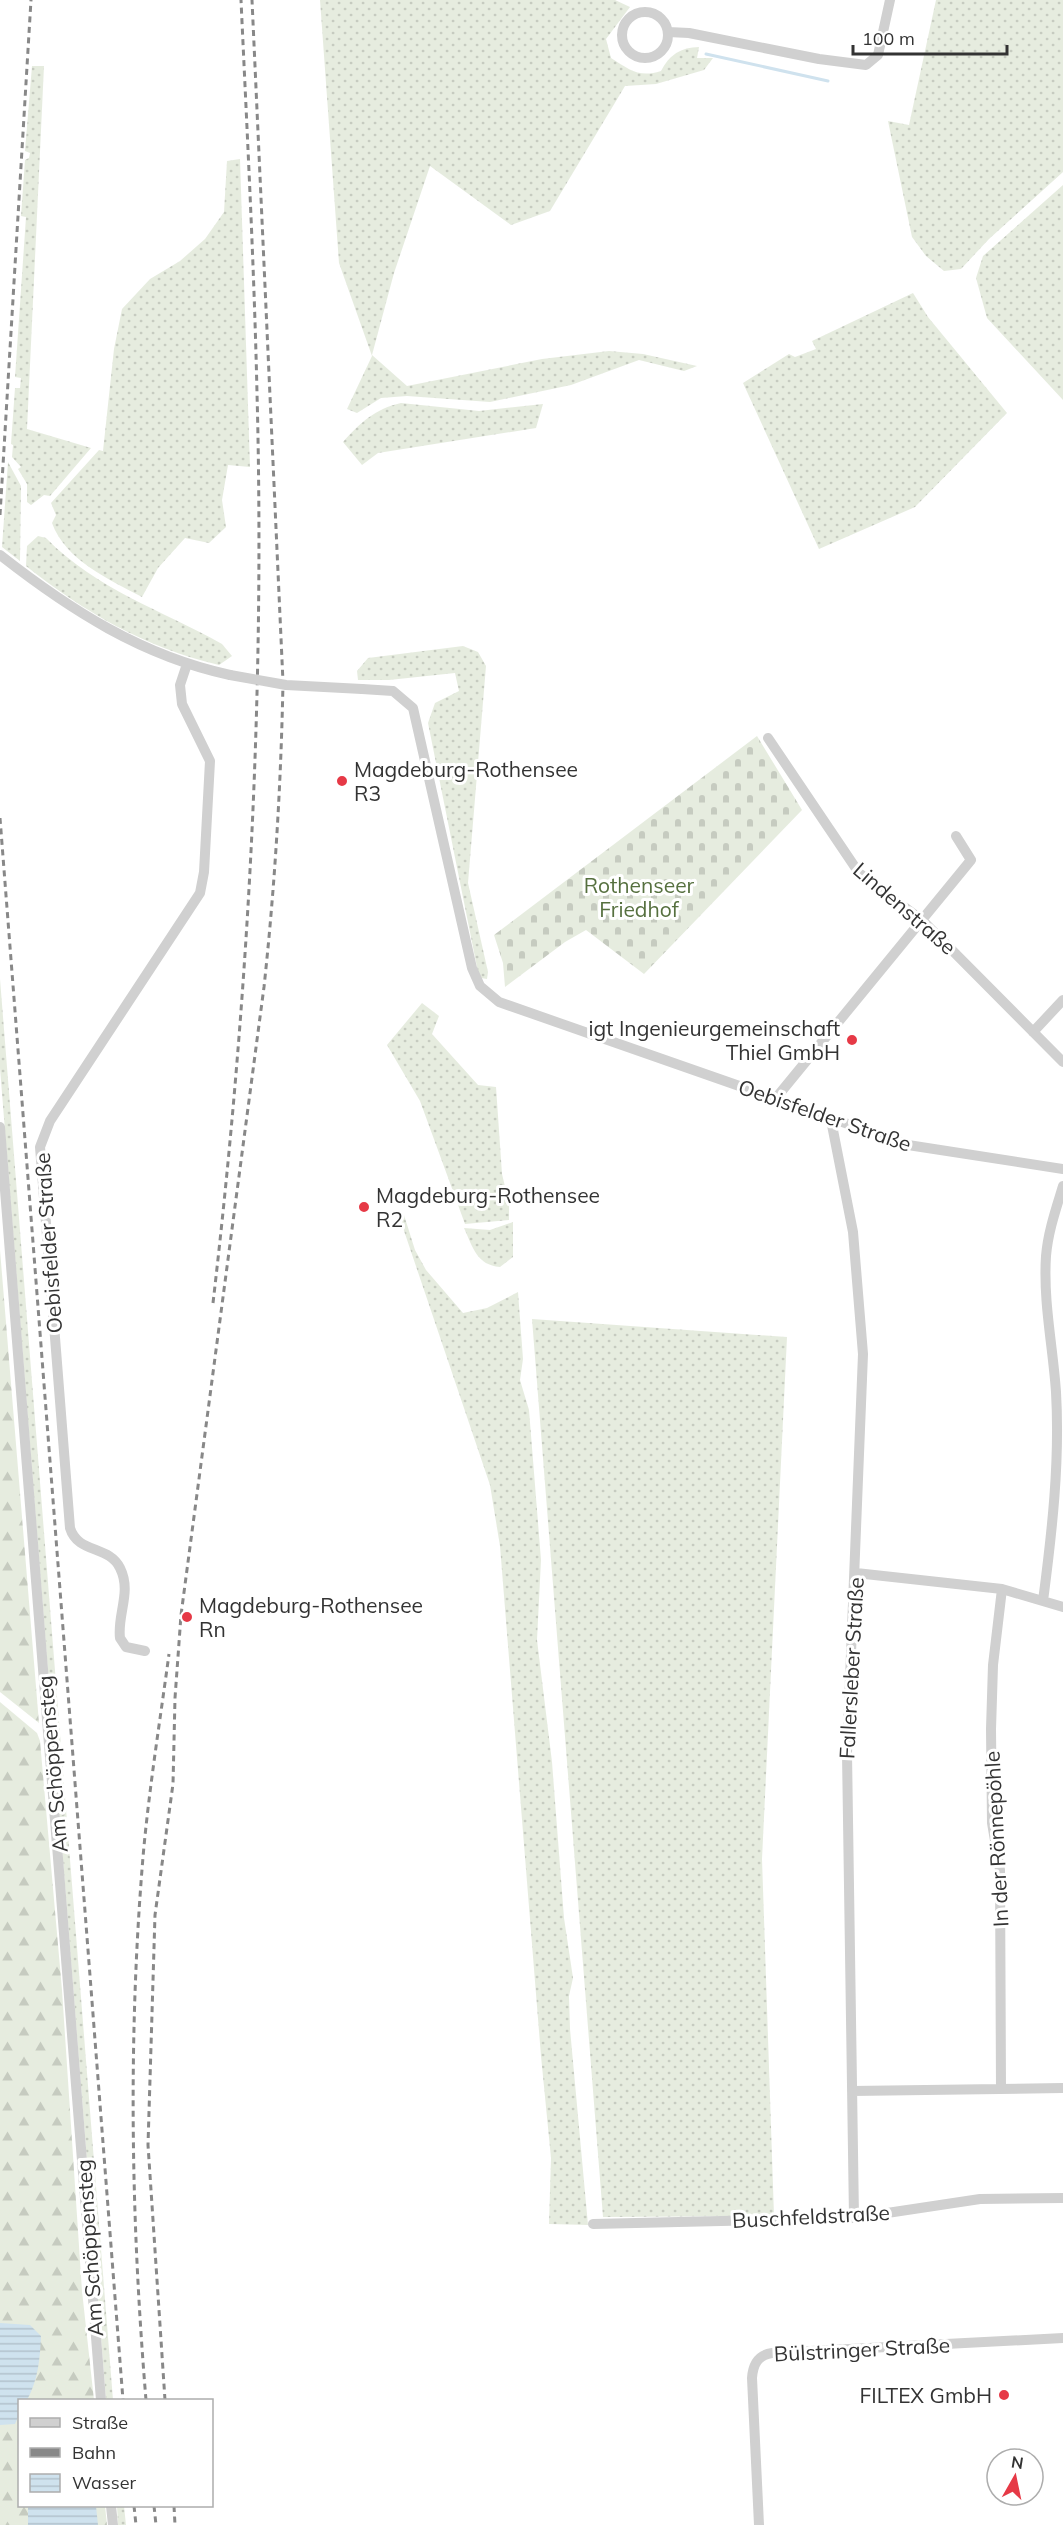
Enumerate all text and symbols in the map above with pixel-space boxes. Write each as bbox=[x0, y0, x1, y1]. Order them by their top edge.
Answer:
scale bar bbox=[853, 18, 1008, 56]
text: 100 m bbox=[862, 27, 915, 50]
place label: Magdeburg-Rothensee R3 bbox=[354, 756, 578, 806]
marker: Magdeburg-Rothensee R3 bbox=[335, 774, 349, 788]
street label: Lindenstraße bbox=[848, 856, 962, 960]
park label: Rothenseer Friedhof bbox=[584, 872, 695, 922]
place label: igt Ingenieurgemeinschaft Thiel GmbH bbox=[588, 1015, 840, 1065]
marker: igt Ingenieurgemeinschaft Thiel GmbH bbox=[845, 1033, 859, 1047]
street label: Oebisfelder Straße bbox=[735, 1073, 915, 1157]
street label: Oebisfelder Straße bbox=[29, 1152, 67, 1334]
place label: Magdeburg-Rothensee R2 bbox=[376, 1182, 600, 1232]
marker: Magdeburg-Rothensee R2 bbox=[357, 1200, 371, 1214]
street label: Fallersleber Straße bbox=[833, 1576, 869, 1760]
place label: Magdeburg-Rothensee Rn bbox=[199, 1592, 423, 1642]
marker: Magdeburg-Rothensee Rn bbox=[180, 1610, 194, 1624]
street label: Am Schöppensteg bbox=[31, 1674, 73, 1854]
street label: In der Rönnepöhle bbox=[978, 1750, 1014, 1928]
street label: Am Schöppensteg bbox=[70, 2158, 108, 2338]
street label: Buschfeldstraße bbox=[731, 2199, 891, 2233]
street label: Bülstringer Straße bbox=[773, 2331, 951, 2367]
place label: FILTEX GmbH bbox=[859, 2382, 992, 2408]
marker: FILTEX GmbH bbox=[997, 2388, 1011, 2402]
legend bbox=[18, 2399, 213, 2507]
text: Straße bbox=[72, 2411, 128, 2434]
text: Bahn bbox=[72, 2441, 116, 2464]
north arrow bbox=[985, 2447, 1045, 2507]
text: N bbox=[1010, 2451, 1025, 2473]
text: Wasser bbox=[72, 2471, 136, 2494]

